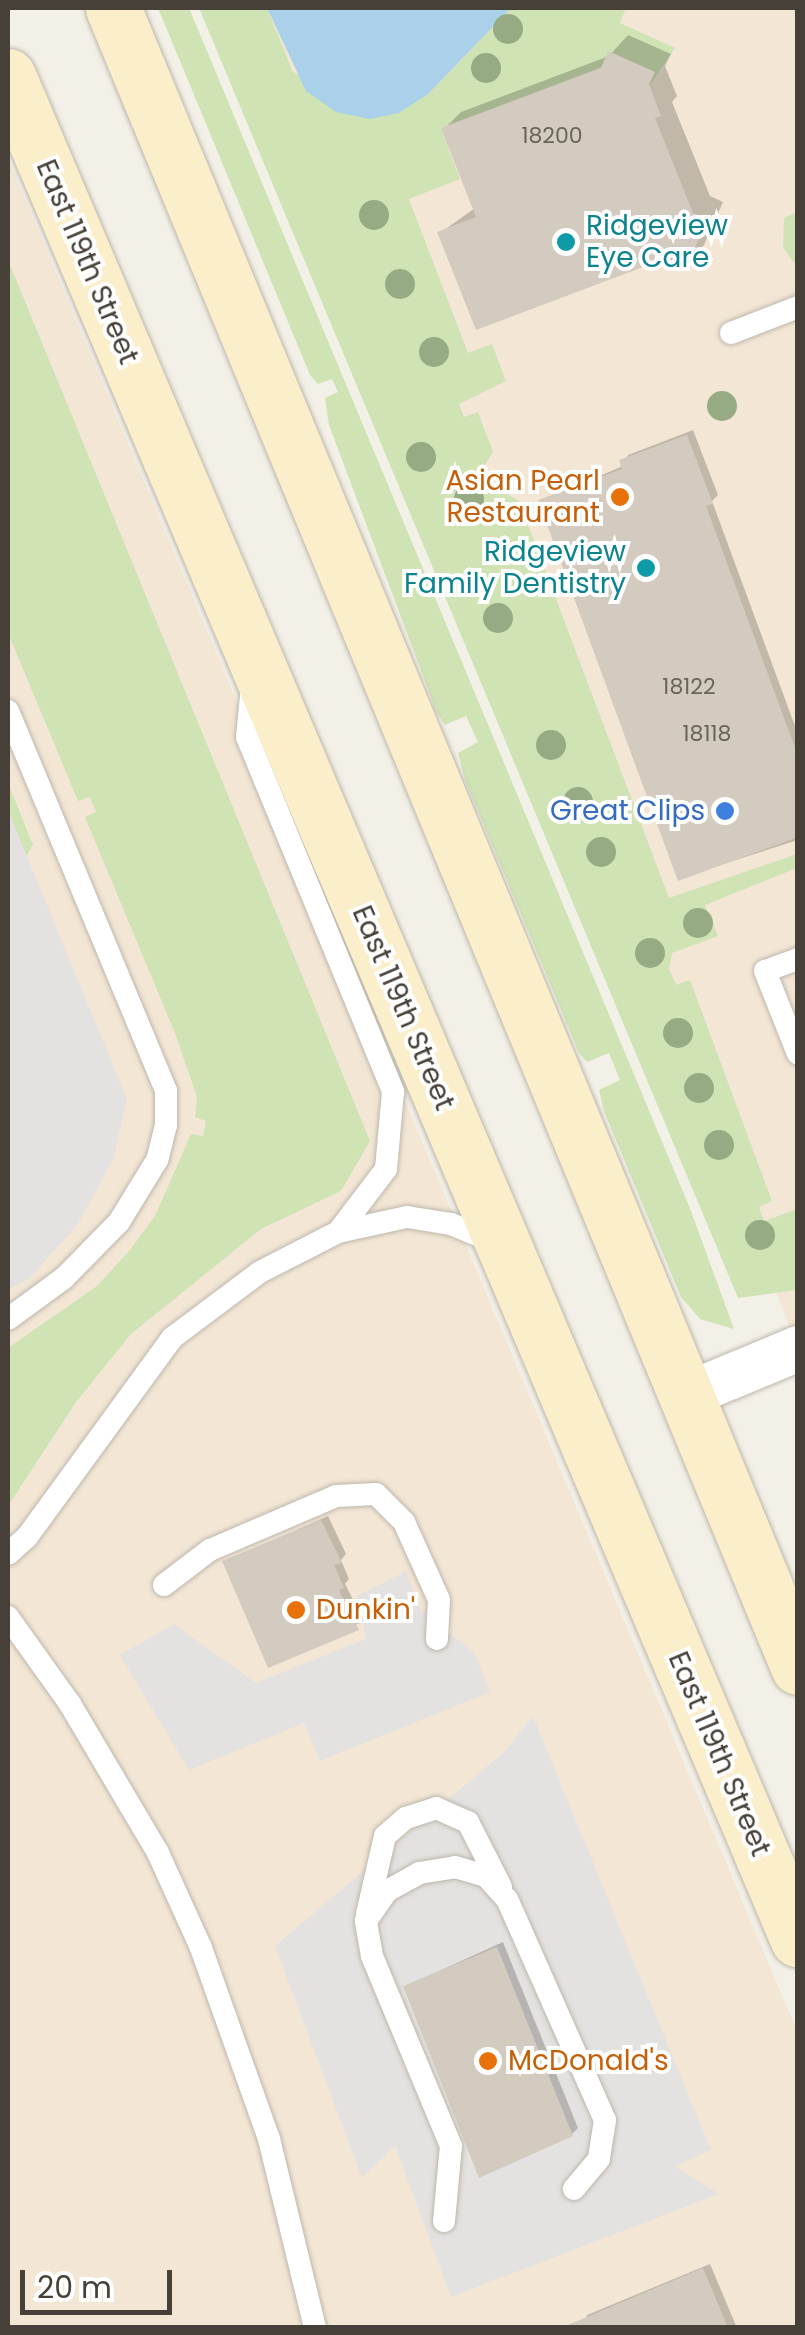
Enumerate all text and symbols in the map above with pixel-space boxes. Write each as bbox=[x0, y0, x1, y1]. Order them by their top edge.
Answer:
house number: 18200 bbox=[521, 123, 583, 149]
street label: East 119th Street bbox=[29, 155, 145, 369]
place label: Ridgeview Eye Care bbox=[586, 209, 728, 275]
marker: Ridgeview Eye Care bbox=[555, 231, 577, 253]
place label: Asian Pearl Restaurant bbox=[445, 464, 600, 530]
marker: Asian Pearl Restaurant bbox=[609, 486, 631, 508]
place label: Ridgeview Family Dentistry bbox=[404, 535, 626, 601]
marker: Ridgeview Family Dentistry bbox=[635, 557, 657, 579]
house number: 18122 bbox=[662, 674, 716, 700]
house number: 18118 bbox=[683, 721, 731, 747]
place label: Great Clips bbox=[550, 794, 705, 828]
marker: Great Clips bbox=[714, 800, 736, 822]
street label: East 119th Street bbox=[345, 901, 461, 1115]
place label: Dunkin' bbox=[316, 1593, 415, 1627]
marker: Dunkin' bbox=[285, 1599, 307, 1621]
street label: East 119th Street bbox=[661, 1647, 777, 1861]
place label: McDonald's bbox=[508, 2044, 669, 2078]
marker: McDonald's bbox=[477, 2050, 499, 2072]
scale bar bbox=[25, 2250, 178, 2312]
text: 20 m bbox=[37, 2266, 112, 2309]

